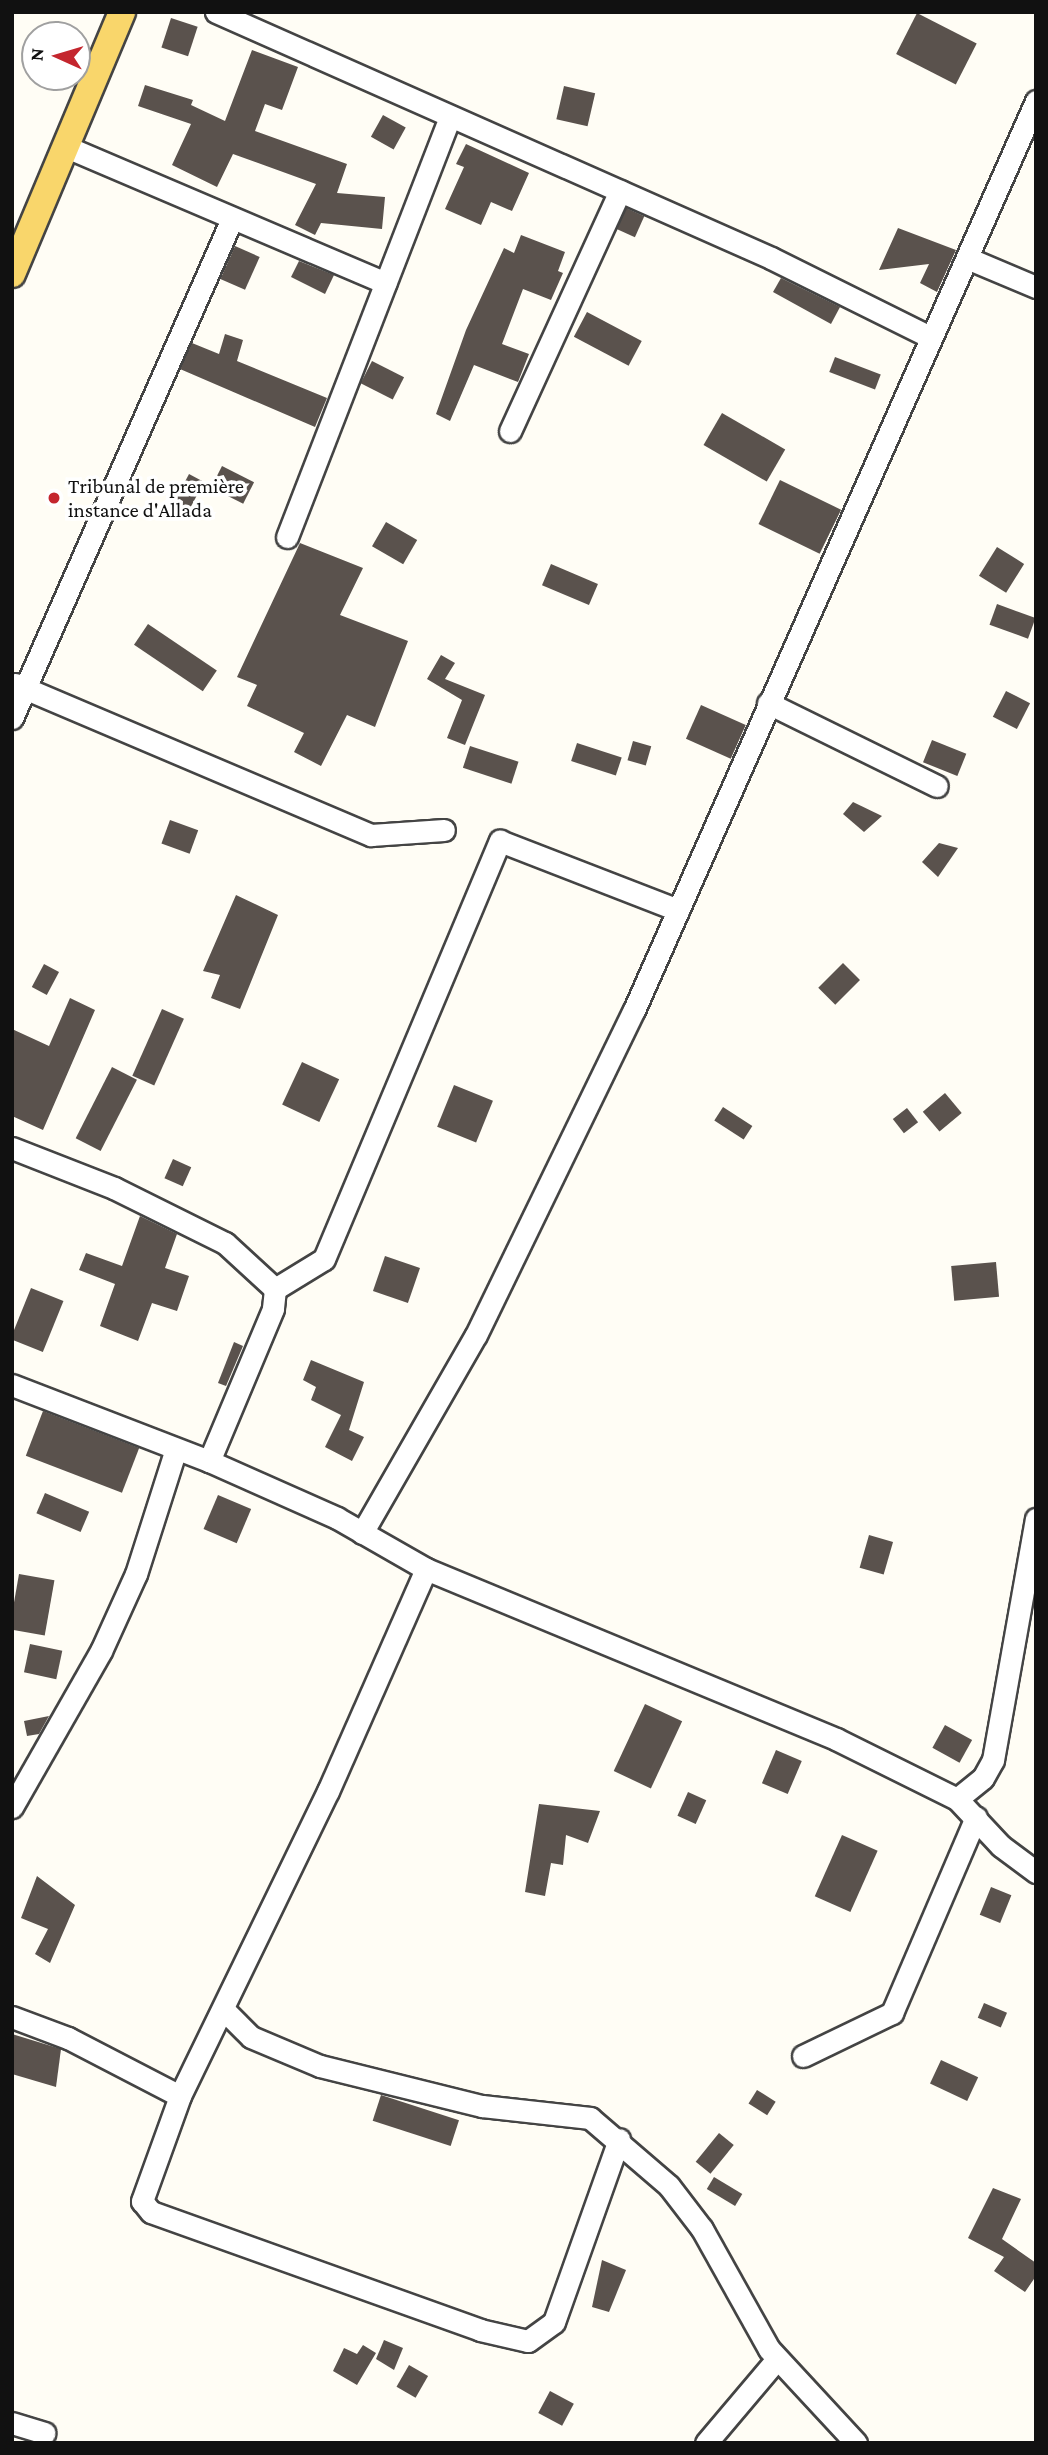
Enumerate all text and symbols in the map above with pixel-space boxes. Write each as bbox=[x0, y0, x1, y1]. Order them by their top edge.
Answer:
north arrow bbox=[21, 21, 91, 91]
text: N bbox=[26, 47, 47, 62]
place label: Tribunal de première instance d'Allada bbox=[68, 473, 244, 523]
marker: Tribunal de première instance d'Allada bbox=[46, 490, 62, 506]

